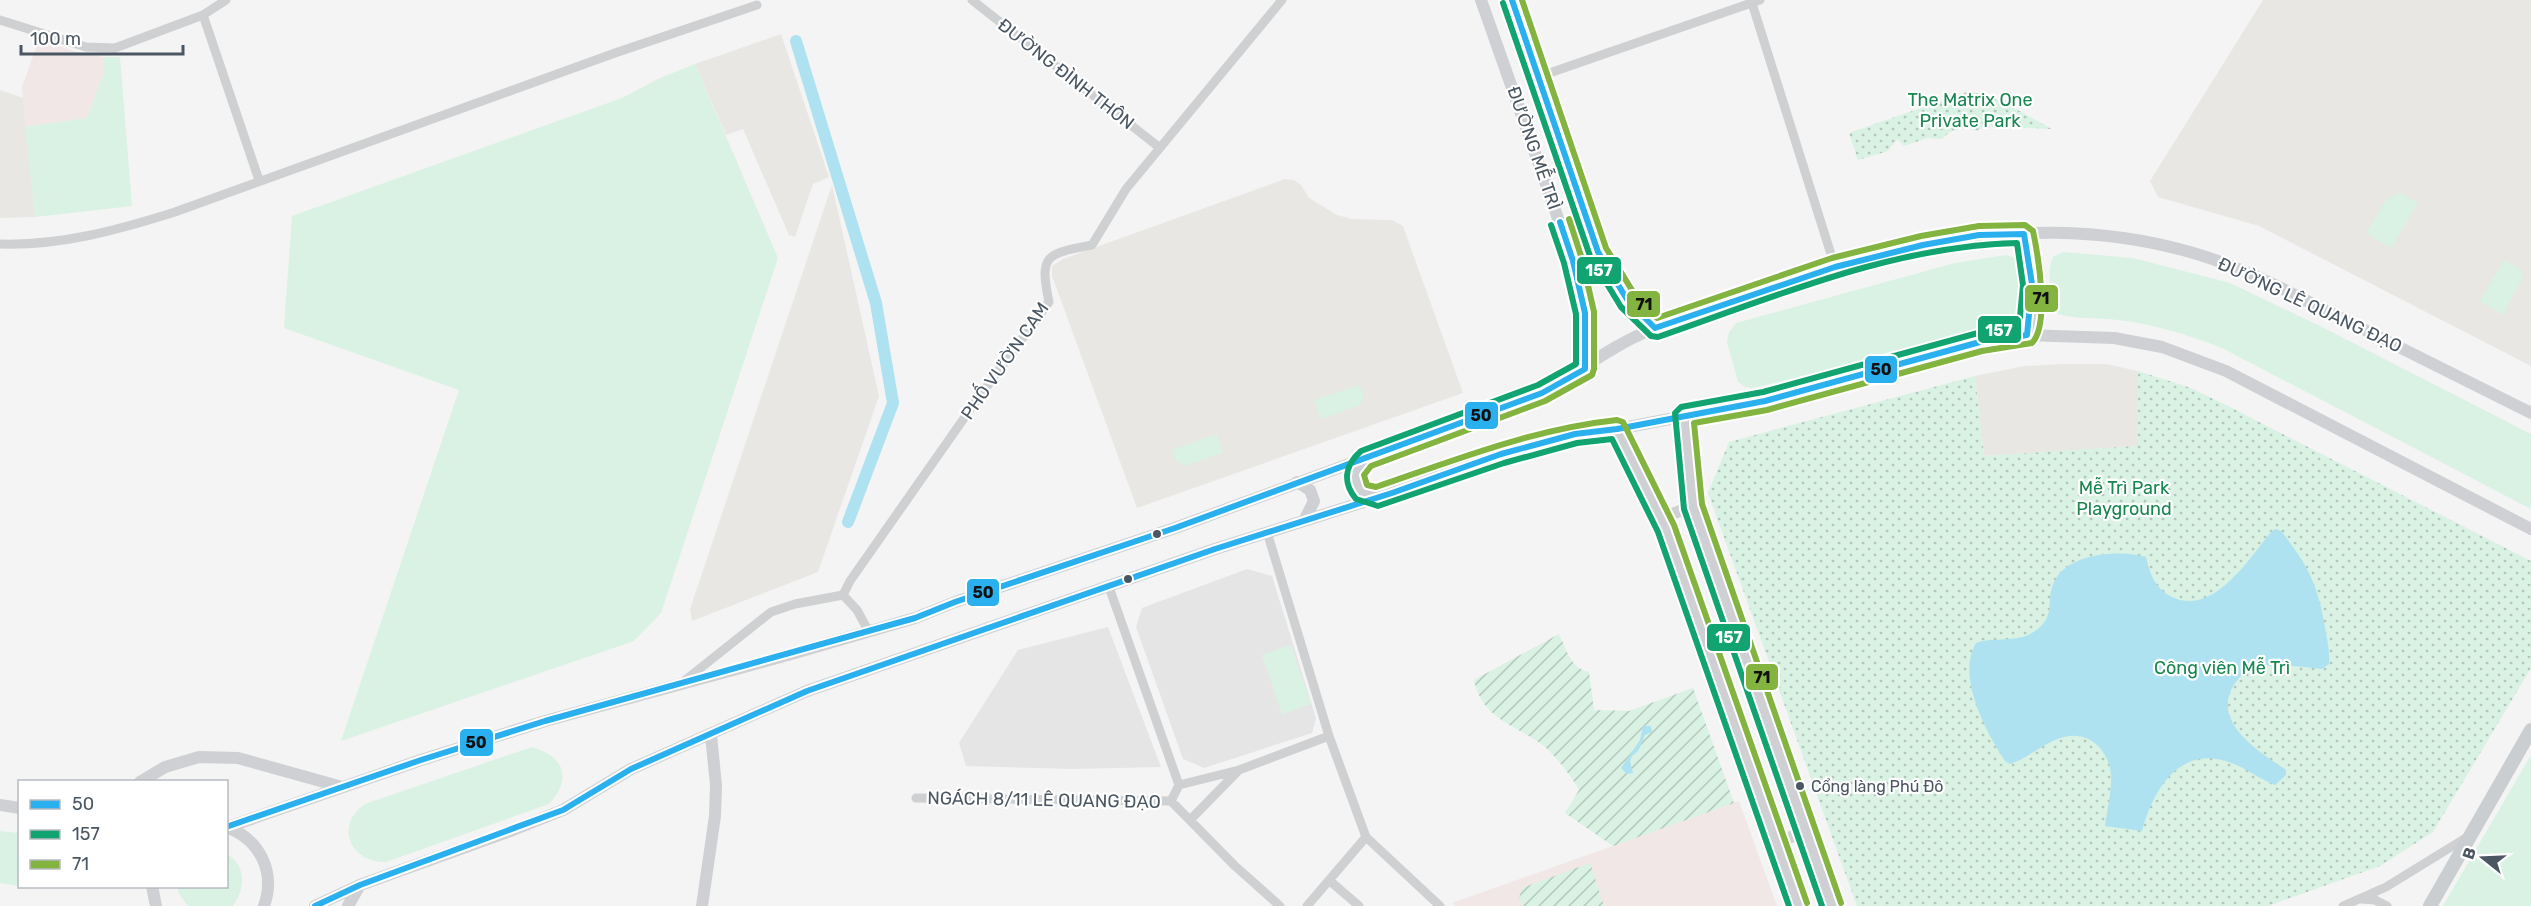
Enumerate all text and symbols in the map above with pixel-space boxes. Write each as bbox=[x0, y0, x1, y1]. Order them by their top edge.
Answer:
street label: ĐƯỜNG ĐÌNH THÔN bbox=[993, 14, 1139, 134]
scale bar bbox=[21, 18, 183, 56]
text: 100 m bbox=[30, 28, 81, 50]
street label: ĐƯỜNG MỄ TRÌ bbox=[1503, 82, 1569, 212]
park label: The Matrix One Private Park bbox=[1907, 89, 2033, 132]
street label: ĐƯỜNG LÊ QUANG ĐẠO bbox=[2214, 253, 2406, 357]
line badge: 157 bbox=[1576, 256, 1622, 285]
text: 157 bbox=[1585, 261, 1613, 280]
line badge: 71 bbox=[2024, 284, 2059, 313]
text: 71 bbox=[2032, 289, 2050, 308]
line badge: 71 bbox=[1626, 290, 1661, 318]
text: 71 bbox=[1635, 295, 1653, 314]
street label: PHỐ VƯỜN CAM bbox=[954, 296, 1054, 424]
line badge: 157 bbox=[1977, 315, 2022, 344]
text: 157 bbox=[1985, 321, 2013, 340]
line badge: 50 bbox=[1864, 355, 1898, 384]
text: 50 bbox=[1870, 360, 1892, 379]
line badge: 50 bbox=[1464, 401, 1499, 430]
text: 50 bbox=[1470, 406, 1492, 425]
park label: Mễ Trì Park Playground bbox=[2076, 476, 2172, 520]
unlabelled marker bbox=[1151, 528, 1163, 540]
unlabelled marker bbox=[1122, 573, 1134, 585]
line badge: 50 bbox=[966, 578, 1000, 607]
text: 50 bbox=[972, 583, 994, 602]
line badge: 157 bbox=[1706, 623, 1751, 652]
text: 157 bbox=[1715, 628, 1743, 647]
park label: Công viên Mễ Trì bbox=[2154, 656, 2290, 679]
line badge: 71 bbox=[1745, 663, 1779, 691]
text: 71 bbox=[1753, 668, 1771, 687]
line badge: 50 bbox=[459, 728, 494, 757]
text: 50 bbox=[465, 733, 487, 752]
place label: Cổng làng Phú Đô bbox=[1811, 777, 1944, 796]
legend bbox=[18, 780, 228, 888]
marker: Cổng làng Phú Đô bbox=[1794, 780, 1806, 792]
street label: NGÁCH 8/11 LÊ QUANG ĐẠO bbox=[927, 787, 1161, 813]
text: 50 bbox=[72, 793, 94, 815]
text: 157 bbox=[72, 823, 100, 845]
north arrow bbox=[2453, 828, 2513, 888]
text: B bbox=[2458, 845, 2480, 862]
text: 71 bbox=[72, 853, 89, 875]

